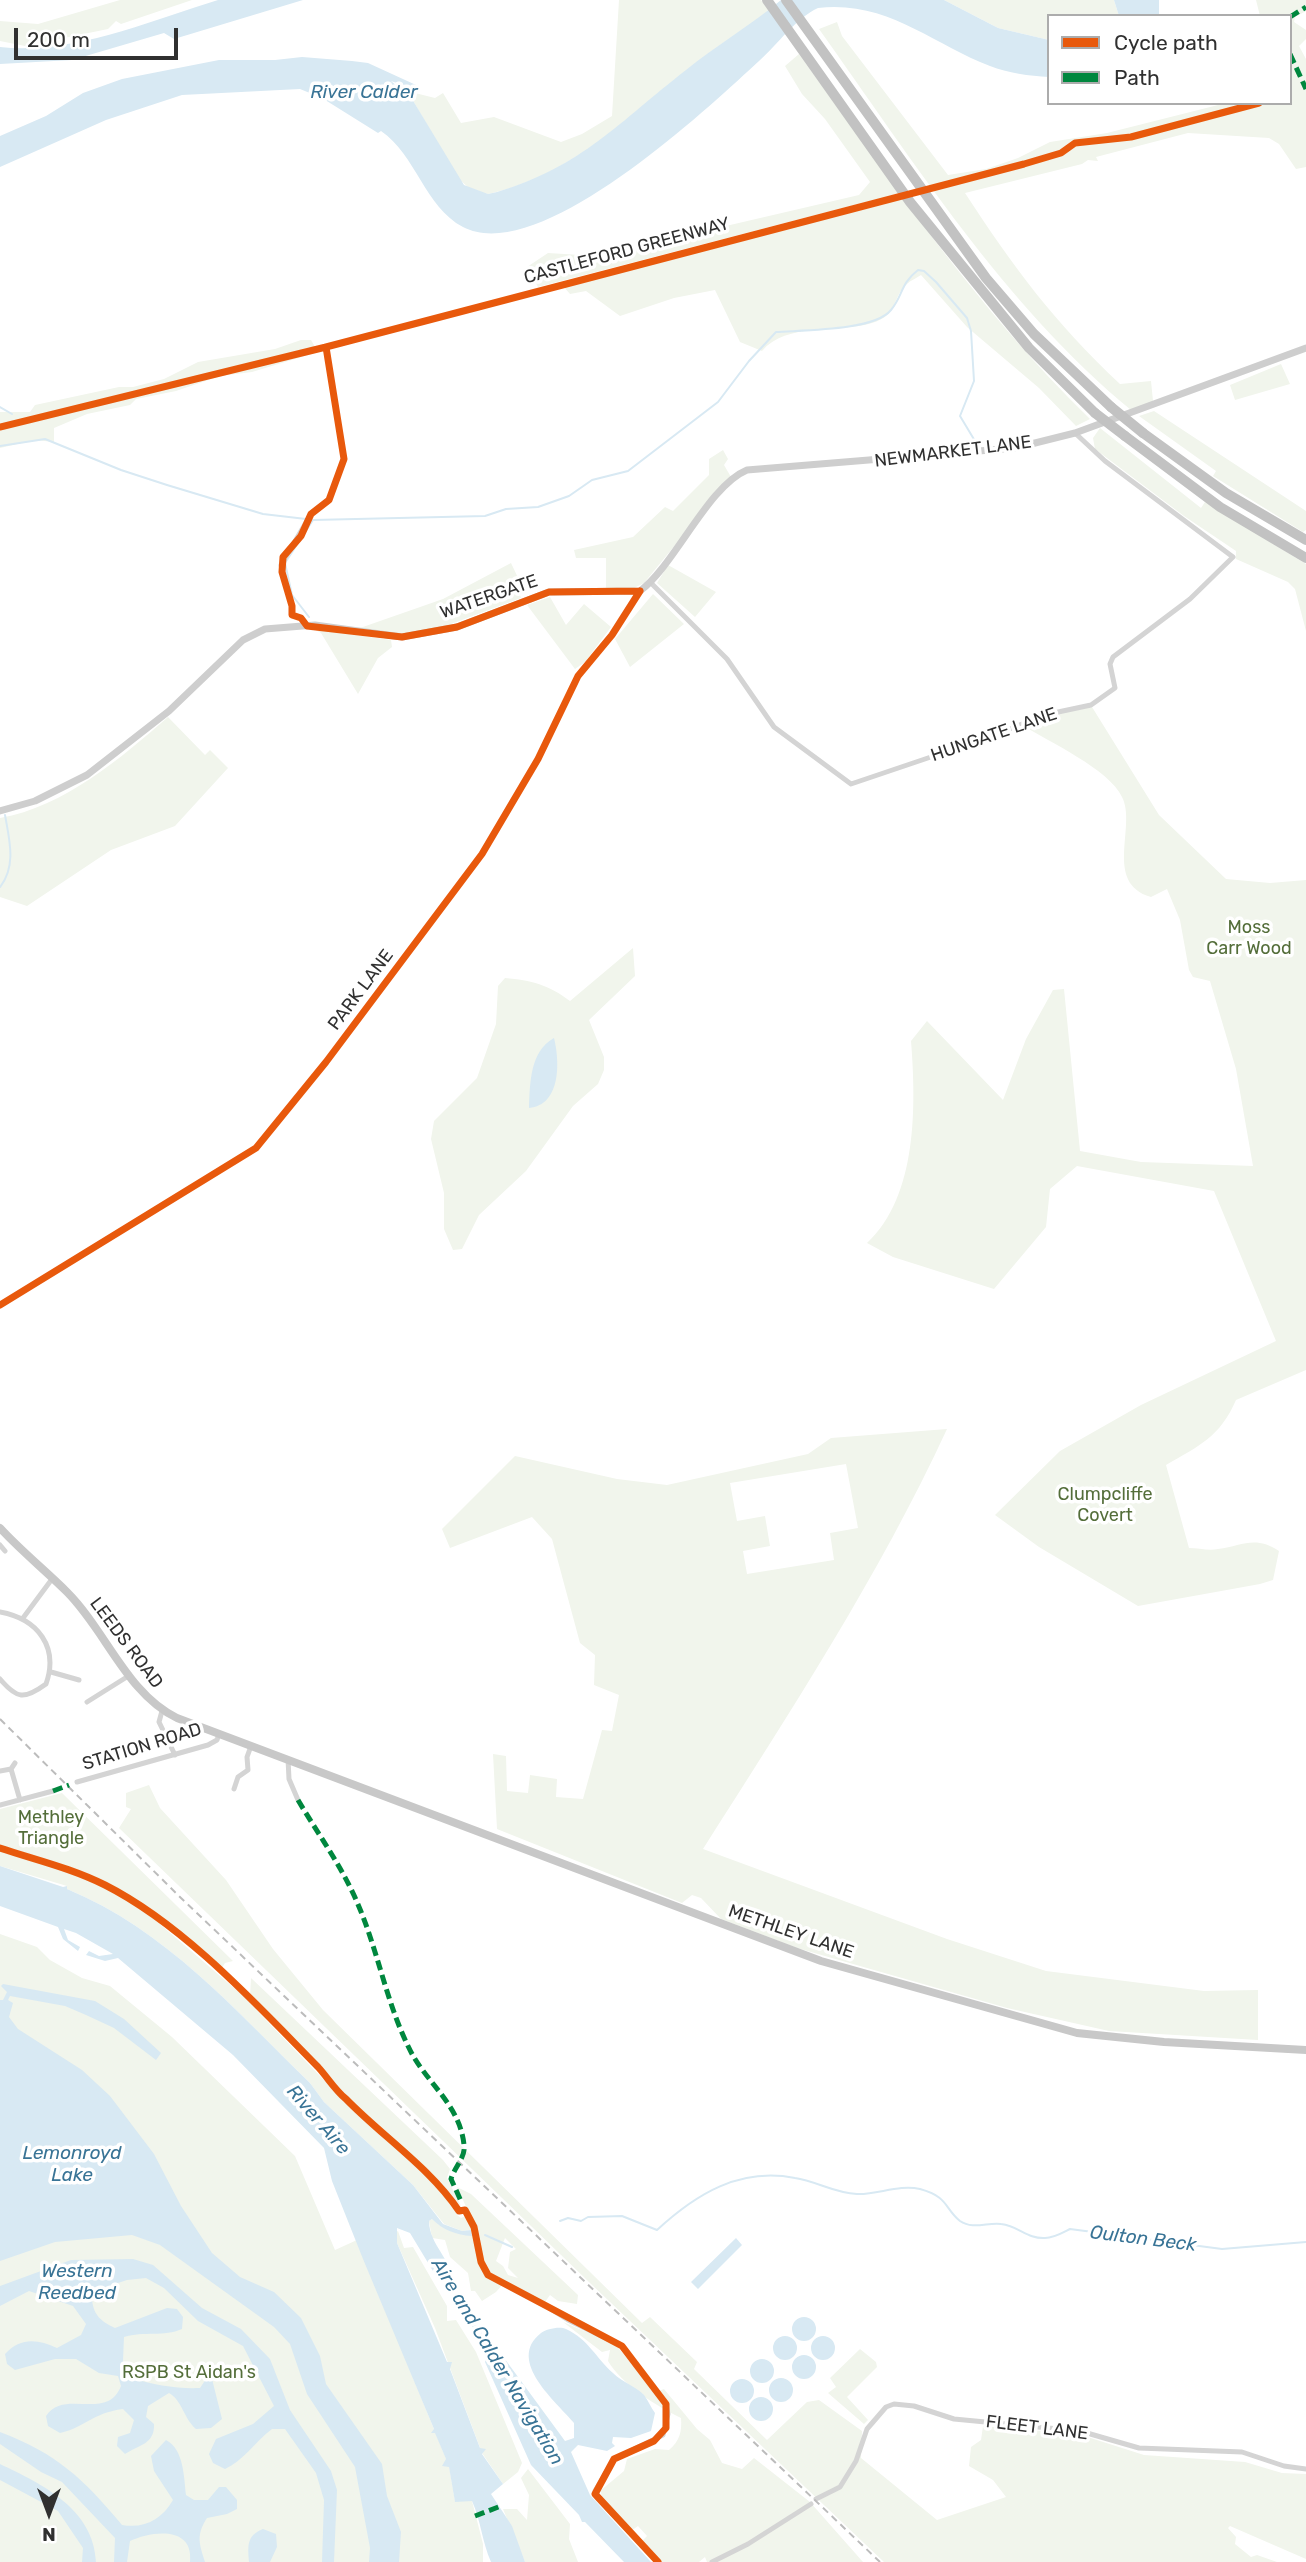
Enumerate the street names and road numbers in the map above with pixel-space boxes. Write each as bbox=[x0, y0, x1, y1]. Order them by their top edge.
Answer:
street label: CASTLEFORD GREENWAY bbox=[522, 213, 732, 289]
street label: NEWMARKET LANE bbox=[873, 432, 1033, 472]
street label: WATERGATE bbox=[437, 570, 541, 624]
street label: HUNGATE LANE bbox=[928, 703, 1060, 767]
street label: PARK LANE bbox=[324, 945, 398, 1035]
street label: LEEDS ROAD bbox=[85, 1593, 167, 1693]
street label: STATION ROAD bbox=[80, 1719, 204, 1775]
street label: METHLEY LANE bbox=[725, 1900, 857, 1964]
street label: FLEET LANE bbox=[985, 2411, 1089, 2445]

